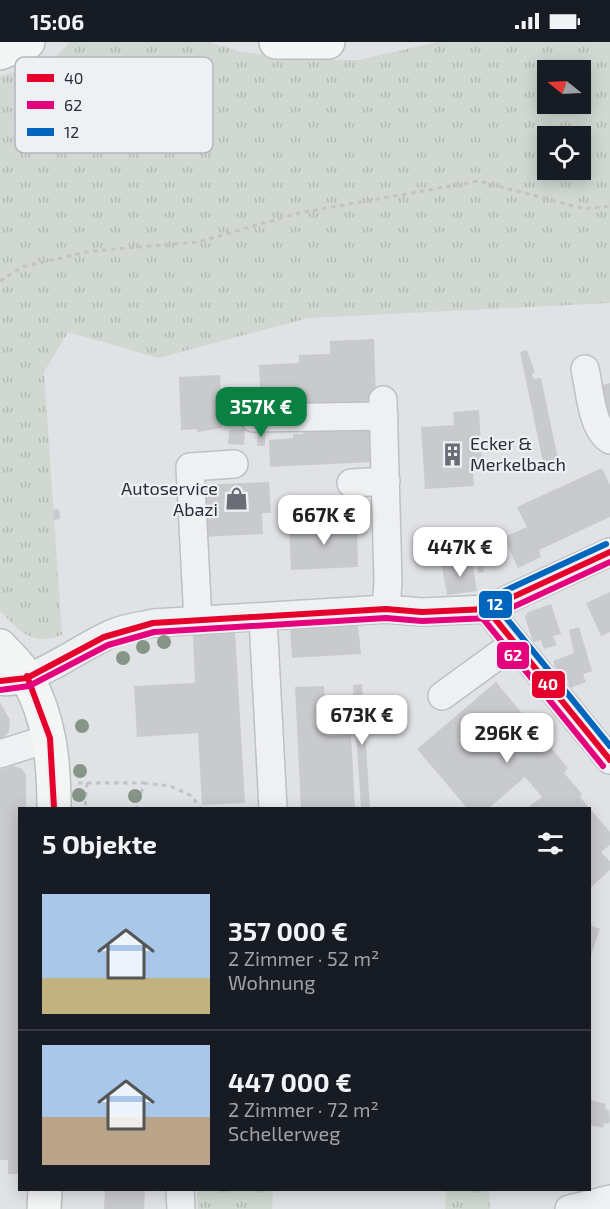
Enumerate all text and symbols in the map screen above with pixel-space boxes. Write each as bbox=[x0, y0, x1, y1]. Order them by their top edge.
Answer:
text: 15:06 bbox=[30, 8, 84, 34]
legend bbox=[15, 57, 213, 153]
north arrow bbox=[537, 60, 591, 114]
map controls bbox=[537, 60, 591, 180]
text: 40 bbox=[64, 68, 84, 87]
text: 62 bbox=[64, 95, 82, 114]
text: 12 bbox=[64, 122, 79, 141]
button: locate bbox=[537, 126, 591, 180]
pin: 357K € bbox=[212, 387, 310, 438]
text: 357K € bbox=[230, 394, 292, 418]
place label: Ecker & Merkelbach bbox=[470, 432, 566, 475]
building icon: Ecker & Merkelbach bbox=[439, 441, 465, 467]
place label: Autoservice Abazi bbox=[121, 477, 218, 520]
shop icon: Autoservice Abazi bbox=[223, 486, 249, 512]
pin: 667K € bbox=[275, 495, 373, 546]
text: 667K € bbox=[292, 502, 356, 526]
pin: 447K € bbox=[411, 527, 509, 578]
text: 447K € bbox=[427, 534, 493, 558]
line badge: 12 bbox=[478, 590, 513, 619]
text: 12 bbox=[487, 594, 503, 613]
line badge: 62 bbox=[496, 641, 530, 670]
text: 62 bbox=[504, 645, 522, 664]
line badge: 40 bbox=[531, 670, 566, 699]
text: 40 bbox=[538, 674, 558, 693]
pin: 673K € bbox=[313, 695, 411, 746]
text: 673K € bbox=[330, 702, 394, 726]
pin: 296K € bbox=[458, 713, 556, 764]
text: 296K € bbox=[475, 720, 539, 744]
icon: filters bbox=[534, 827, 567, 860]
text: 5 Objekte bbox=[42, 828, 157, 859]
text: 357 000 € bbox=[228, 915, 348, 946]
icon: home bbox=[90, 918, 162, 990]
text: 2 Zimmer · 52 m² bbox=[228, 946, 379, 970]
text: Wohnung bbox=[228, 970, 315, 994]
text: 447 000 € bbox=[228, 1066, 352, 1097]
icon: home bbox=[90, 1069, 162, 1141]
text: 2 Zimmer · 72 m² bbox=[228, 1097, 379, 1121]
text: Schellerweg bbox=[228, 1121, 340, 1145]

